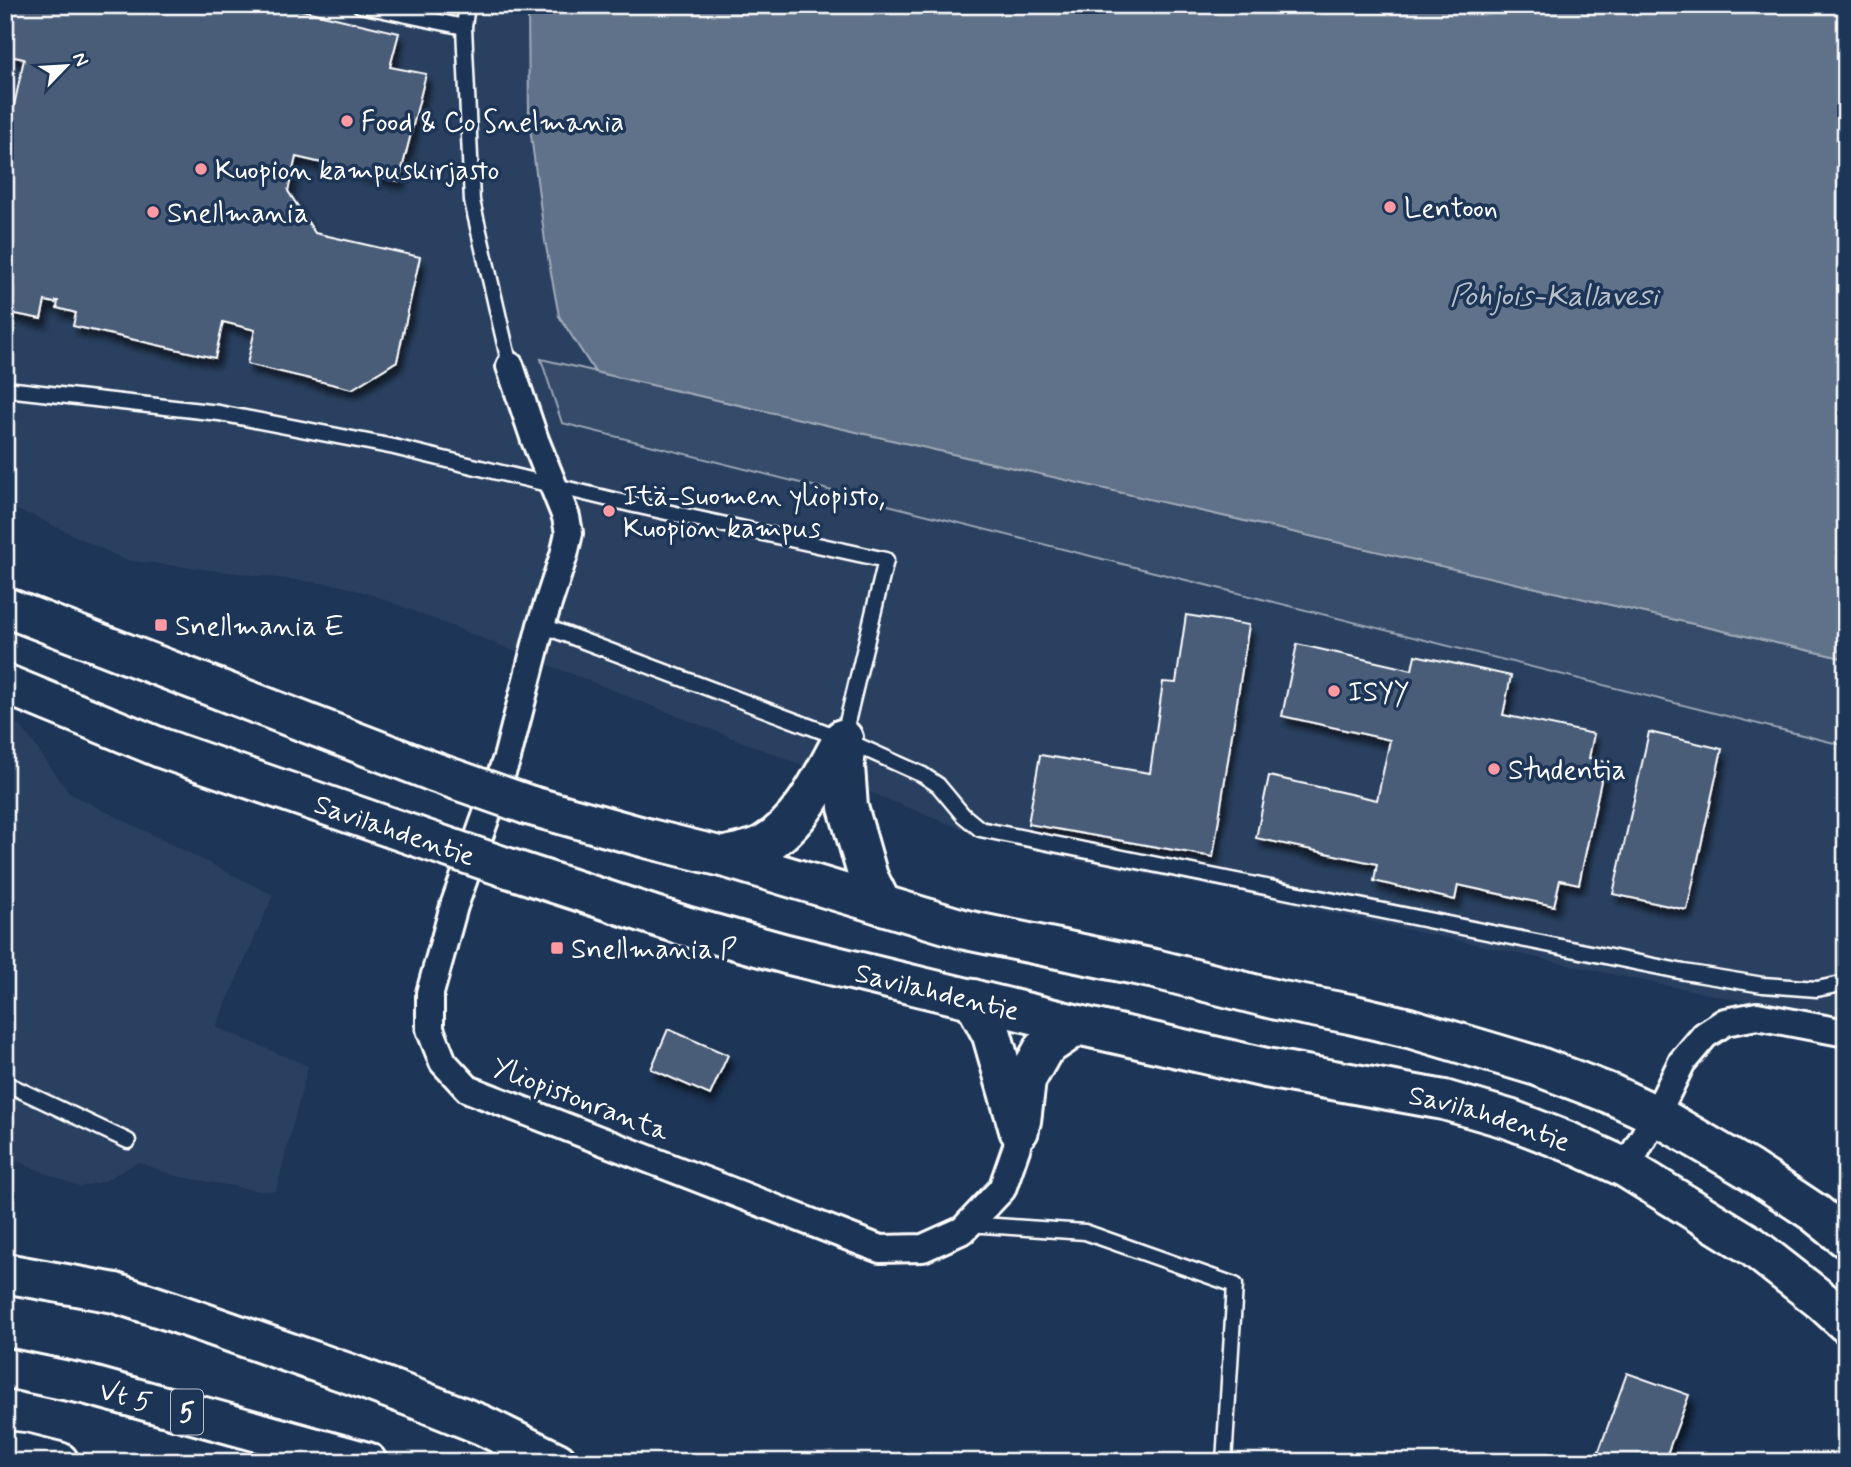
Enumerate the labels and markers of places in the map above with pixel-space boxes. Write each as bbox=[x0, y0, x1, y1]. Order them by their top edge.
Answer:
place label: Food & Co Snelmania bbox=[361, 105, 624, 142]
marker: Food & Co Snelmania bbox=[339, 113, 355, 129]
place label: Kuopion kampuskirjasto bbox=[215, 153, 499, 190]
marker: Kuopion kampuskirjasto bbox=[193, 161, 209, 177]
place label: Lentoon bbox=[1404, 191, 1498, 228]
place label: Snellmania bbox=[167, 196, 309, 233]
marker: Lentoon bbox=[1382, 199, 1398, 215]
marker: Snellmania bbox=[145, 204, 161, 220]
place label: Itä-Suomen yliopisto, Kuopion kampus bbox=[623, 479, 885, 548]
marker: Itä-Suomen yliopisto, Kuopion kampus bbox=[601, 503, 617, 519]
place label: Snellmania E bbox=[175, 609, 344, 646]
marker: Snellmania E bbox=[153, 617, 169, 633]
place label: ISYY bbox=[1348, 675, 1409, 712]
marker: ISYY bbox=[1326, 683, 1342, 699]
place label: Studentia bbox=[1508, 753, 1626, 790]
marker: Studentia bbox=[1486, 761, 1502, 777]
place label: Snellmania P bbox=[571, 932, 737, 969]
marker: Snellmania P bbox=[549, 940, 565, 956]

